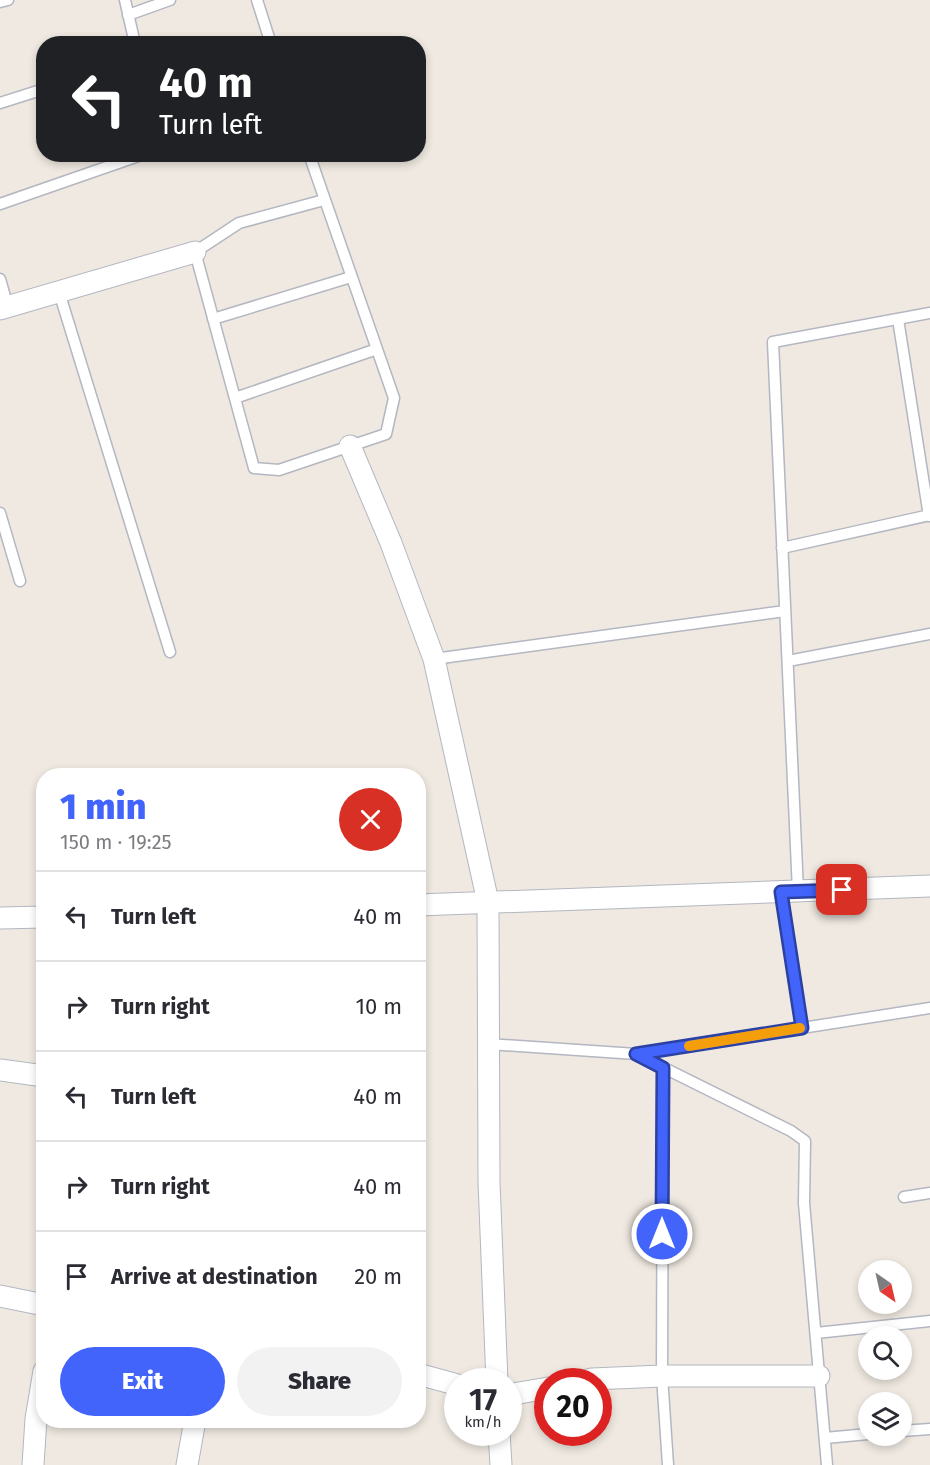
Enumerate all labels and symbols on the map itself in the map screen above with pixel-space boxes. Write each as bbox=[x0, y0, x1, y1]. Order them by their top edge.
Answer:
pin bbox=[816, 864, 867, 915]
position arrow bbox=[630, 1202, 694, 1266]
north arrow bbox=[858, 1260, 912, 1314]
speed limit sign: 20 bbox=[534, 1368, 612, 1446]

